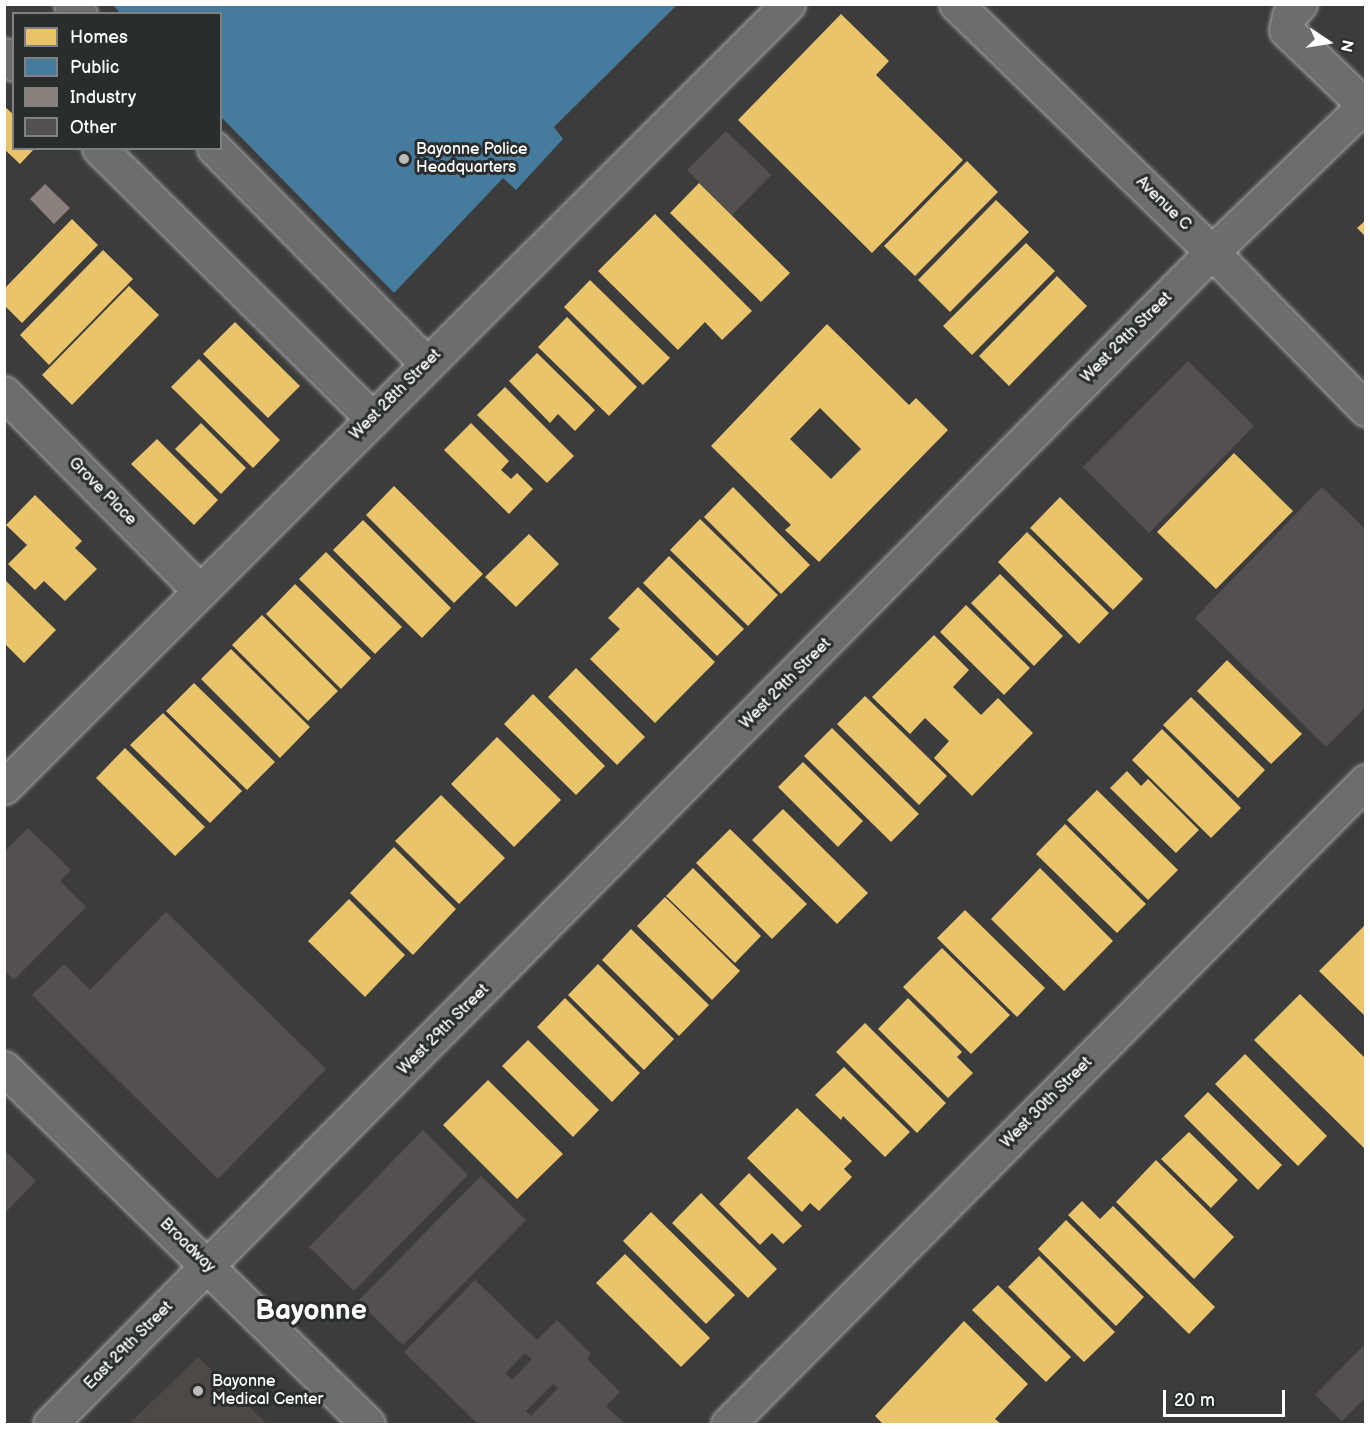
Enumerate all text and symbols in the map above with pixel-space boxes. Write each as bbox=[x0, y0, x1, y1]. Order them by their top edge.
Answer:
legend bbox=[12, 12, 222, 150]
north arrow bbox=[1298, 12, 1358, 72]
text: Homes bbox=[70, 27, 128, 48]
text: N bbox=[1336, 38, 1357, 54]
text: Public bbox=[70, 57, 119, 78]
text: Industry bbox=[70, 87, 136, 108]
text: Other bbox=[70, 117, 116, 138]
place label: Bayonne Police Headquarters bbox=[416, 140, 528, 178]
marker: Bayonne Police Headquarters bbox=[397, 152, 411, 166]
street label: Avenue C bbox=[1131, 173, 1195, 235]
street label: West 29th Street bbox=[1077, 288, 1177, 388]
street label: West 28th Street bbox=[346, 345, 446, 445]
street label: Grove Place bbox=[64, 454, 140, 530]
street label: West 29th Street bbox=[736, 634, 836, 734]
street label: West 29th Street bbox=[394, 980, 494, 1080]
street label: West 30th Street bbox=[997, 1053, 1097, 1153]
street label: Broadway bbox=[155, 1215, 219, 1277]
district label: Bayonne bbox=[255, 1294, 367, 1328]
street label: East 29th Street bbox=[81, 1298, 177, 1394]
place label: Bayonne Medical Center bbox=[212, 1372, 323, 1410]
scale bar bbox=[1166, 1378, 1288, 1416]
marker: Bayonne Medical Center bbox=[189, 1382, 207, 1400]
text: 20 m bbox=[1174, 1390, 1215, 1411]

